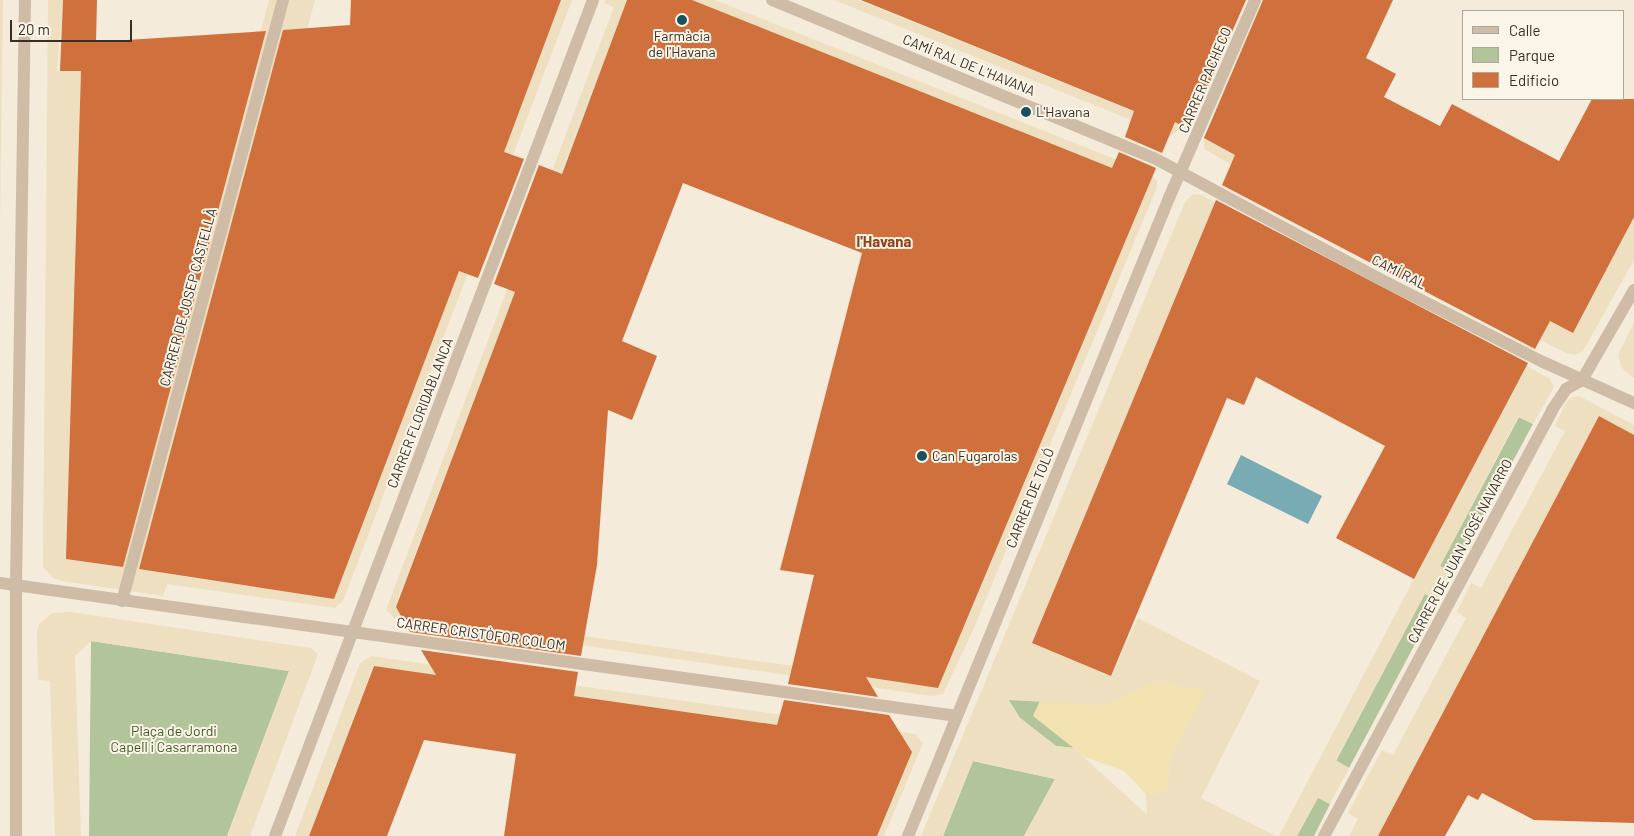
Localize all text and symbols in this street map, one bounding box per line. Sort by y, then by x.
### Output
scale bar [12,10,135,42]
legend [1462,10,1624,100]
marker: Farmàcia de l'Havana [676,14,688,26]
text: 20 m [18,20,50,38]
text: Calle [1509,21,1541,39]
street label: CARRER PACHECO [1175,24,1235,136]
place label: Farmàcia de l'Havana [648,28,716,60]
street label: CAMÍ RAL DE L'HAVANA [900,31,1038,99]
text: Parque [1509,46,1555,64]
text: Edificio [1509,71,1559,89]
place label: L'Havana [1036,104,1090,120]
marker: L'Havana [1020,106,1032,118]
street label: CARRER DE JOSEP CASTELLÀ [156,206,220,388]
district label: l'Havana [857,233,911,251]
street label: CAMÍ RAL [1369,251,1429,293]
street label: CARRER FLORIDABLANCA [384,335,456,491]
street label: CARRER DE TOLÓ [1002,445,1058,551]
place label: Can Fugarolas [932,448,1018,464]
marker: Can Fugarolas [916,450,928,462]
street label: CARRER DE JUAN JOSÉ NAVARRO [1404,456,1516,646]
street label: CARRER CRISTÒFOR COLOM [395,614,567,654]
park label: Plaça de Jordi Capell i Casarramona [111,723,237,756]

